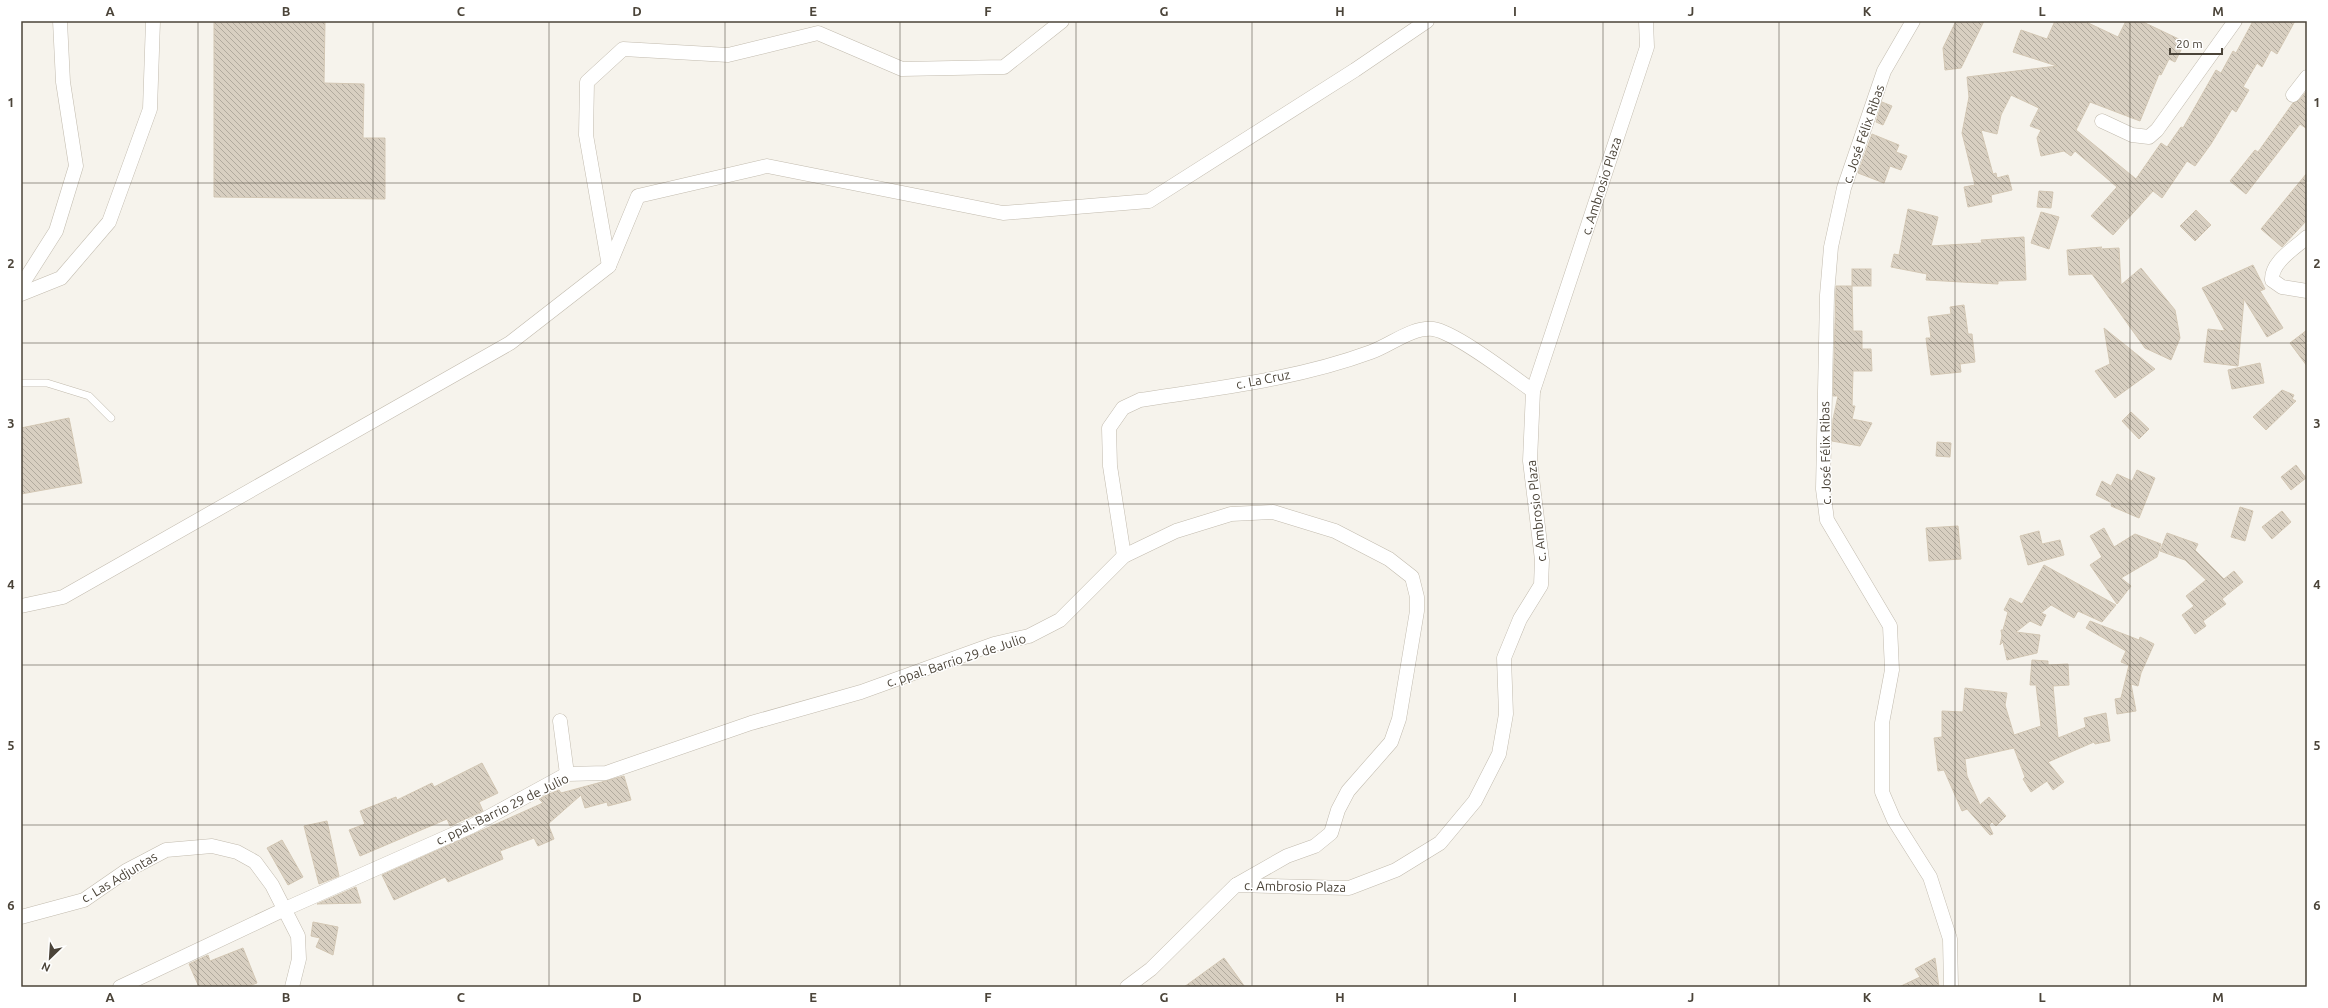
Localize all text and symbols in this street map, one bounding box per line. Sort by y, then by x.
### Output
text: A [105,4,115,18]
text: B [282,4,291,18]
text: C [457,4,466,18]
text: D [632,4,642,18]
text: E [809,4,817,18]
text: F [984,4,992,18]
text: G [1160,4,1169,18]
text: H [1335,4,1345,18]
text: I [1513,4,1517,18]
text: J [1688,4,1694,18]
text: K [1863,4,1872,18]
text: L [2038,4,2046,18]
text: M [2212,4,2224,18]
scale bar [2170,30,2222,56]
text: 20 m [2176,37,2203,50]
street label: c. José Félix Ribas [1840,82,1887,185]
text: 1 [7,95,15,109]
text: 1 [2313,95,2321,109]
street label: c. Ambrosio Plaza [1579,135,1623,237]
text: 2 [7,256,15,270]
text: 2 [2313,256,2321,270]
street label: c. La Cruz [1235,367,1291,391]
street label: c. José Félix Ribas [1817,401,1833,505]
text: 3 [7,416,15,430]
text: 3 [2313,416,2321,430]
street label: c. Ambrosio Plaza [1524,460,1548,562]
text: 4 [7,577,15,591]
text: 4 [2313,577,2321,591]
street label: c. ppal. Barrio 29 de Julio [885,631,1027,689]
text: 5 [7,738,15,752]
text: 5 [2313,738,2321,752]
street label: c. ppal. Barrio 29 de Julio [433,771,571,847]
street label: c. Las Adjuntas [79,849,160,905]
street label: c. Ambrosio Plaza [1244,878,1346,894]
text: 6 [7,898,15,912]
text: 6 [2313,898,2321,912]
north arrow [30,938,70,978]
text: N [40,960,52,974]
text: A [105,990,115,1004]
text: B [282,990,291,1004]
text: C [457,990,466,1004]
text: D [632,990,642,1004]
text: E [809,990,817,1004]
text: F [984,990,992,1004]
text: G [1160,990,1169,1004]
text: H [1335,990,1345,1004]
text: I [1513,990,1517,1004]
text: J [1688,990,1694,1004]
text: K [1863,990,1872,1004]
text: L [2038,990,2046,1004]
text: M [2212,990,2224,1004]

